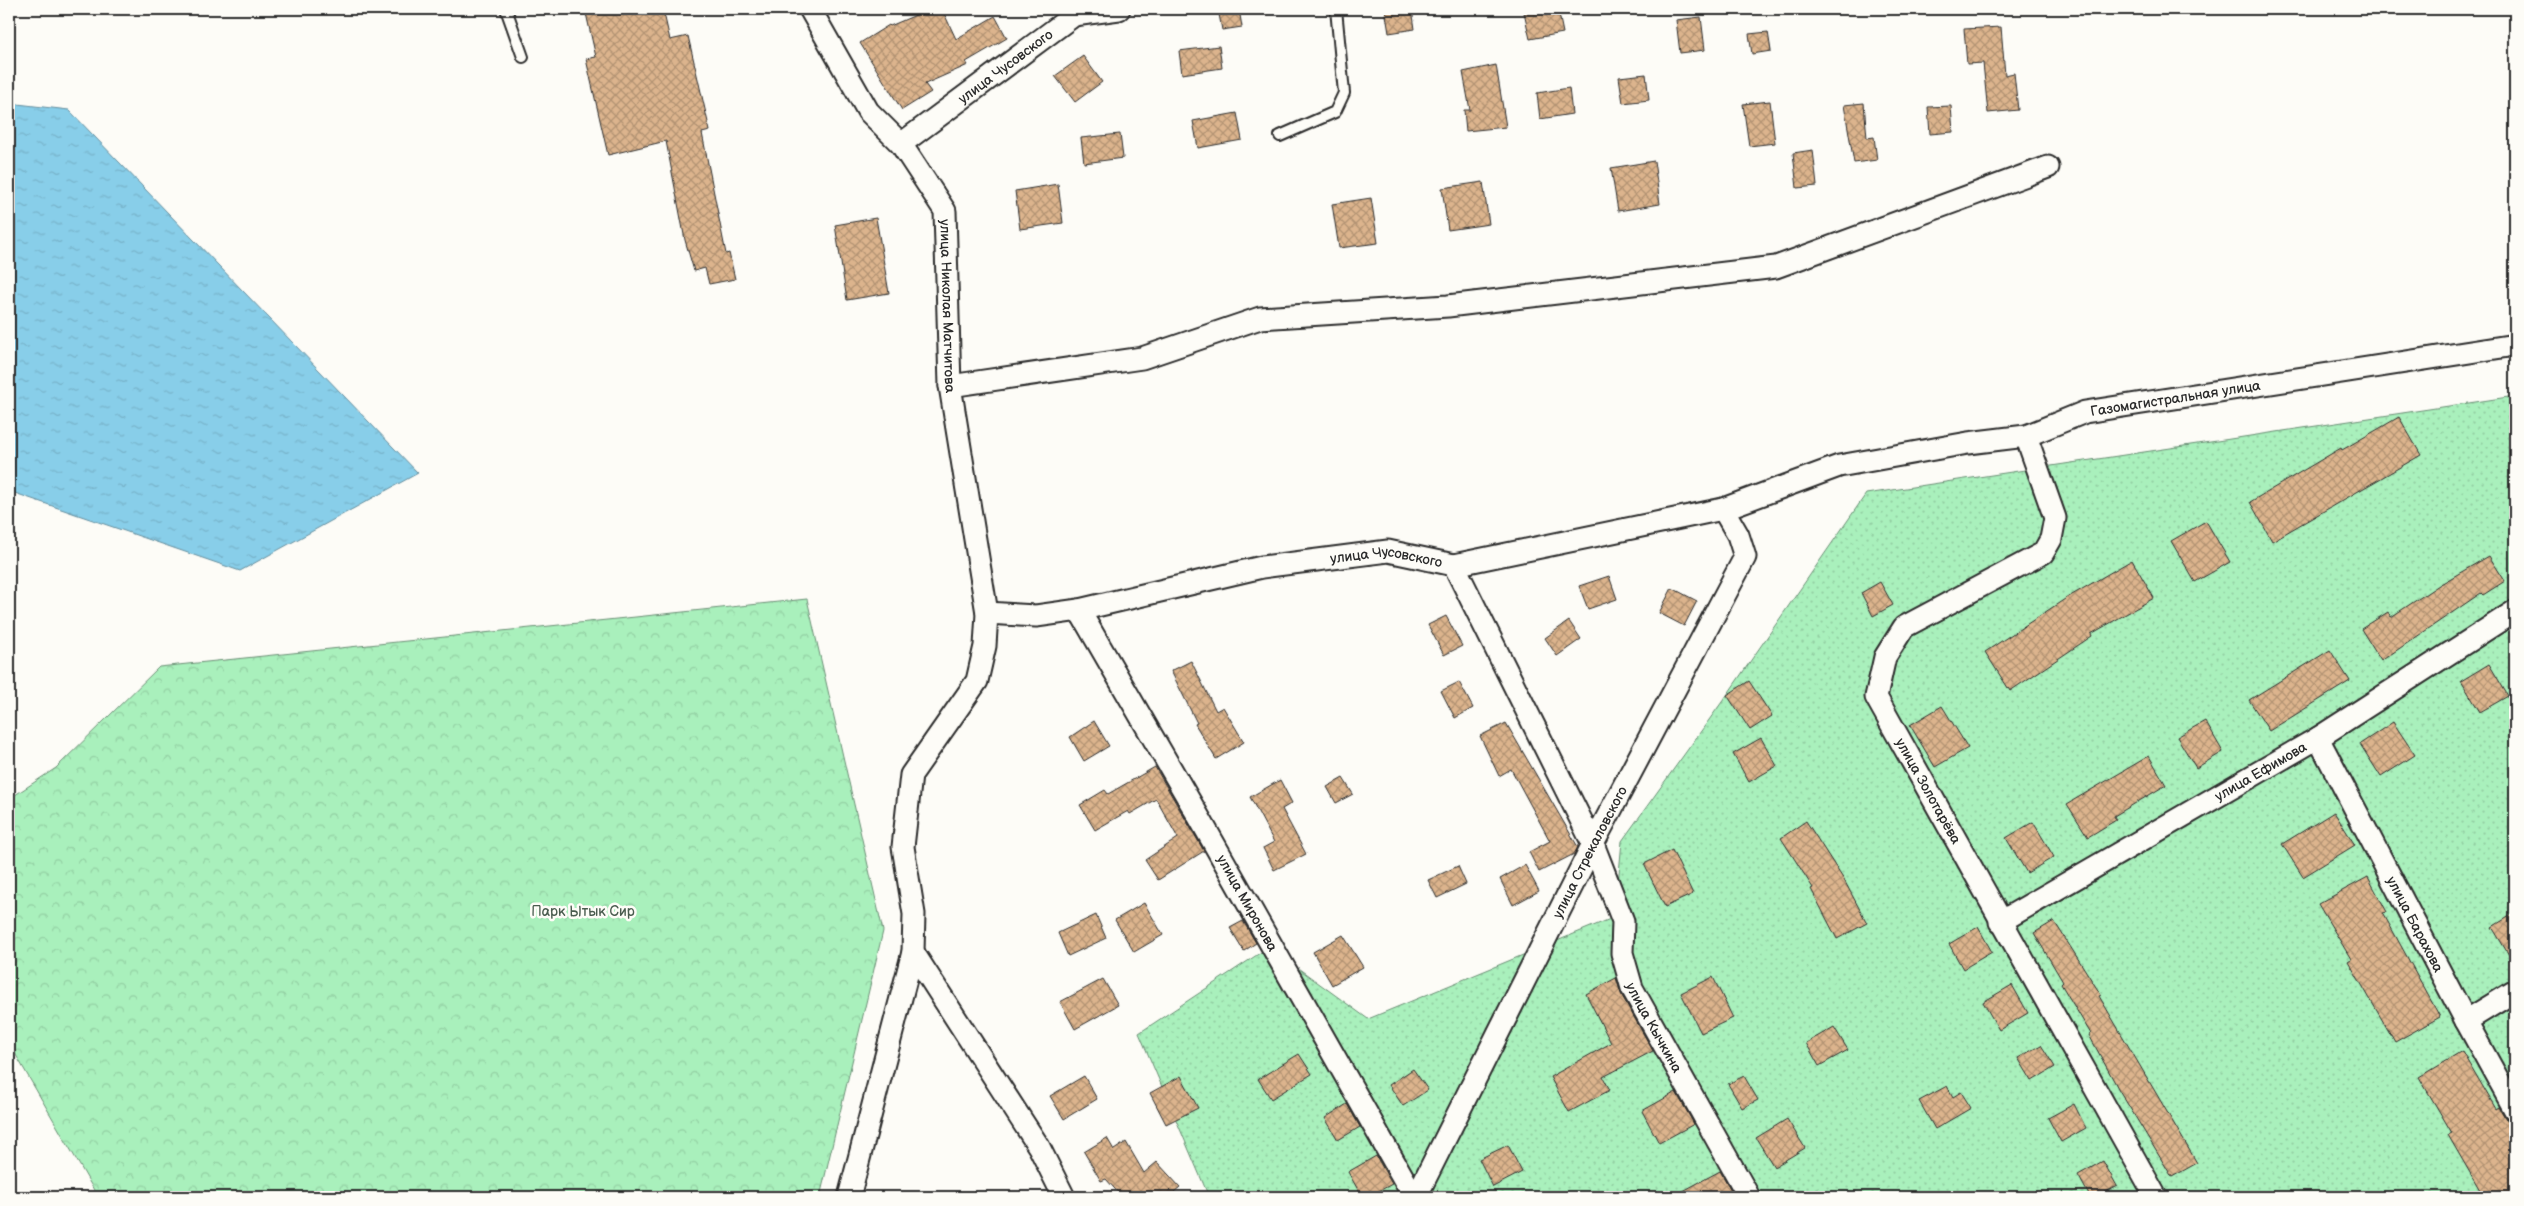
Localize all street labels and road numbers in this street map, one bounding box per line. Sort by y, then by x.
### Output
street label: улица Чусовского [955,26,1056,107]
street label: улица Николая Матчитова [936,219,959,395]
street label: Газомагистральная улица [2089,377,2262,420]
street label: улица Чусовского [1329,543,1444,571]
street label: улица Золотарёва [1892,735,1965,848]
street label: улица Ефимова [2212,738,2310,805]
street label: улица Стрекаловского [1549,784,1631,921]
street label: улица Миронова [1213,852,1282,955]
street label: улица Барахова [2383,873,2447,976]
street label: улица Кычкина [1622,981,1686,1076]

